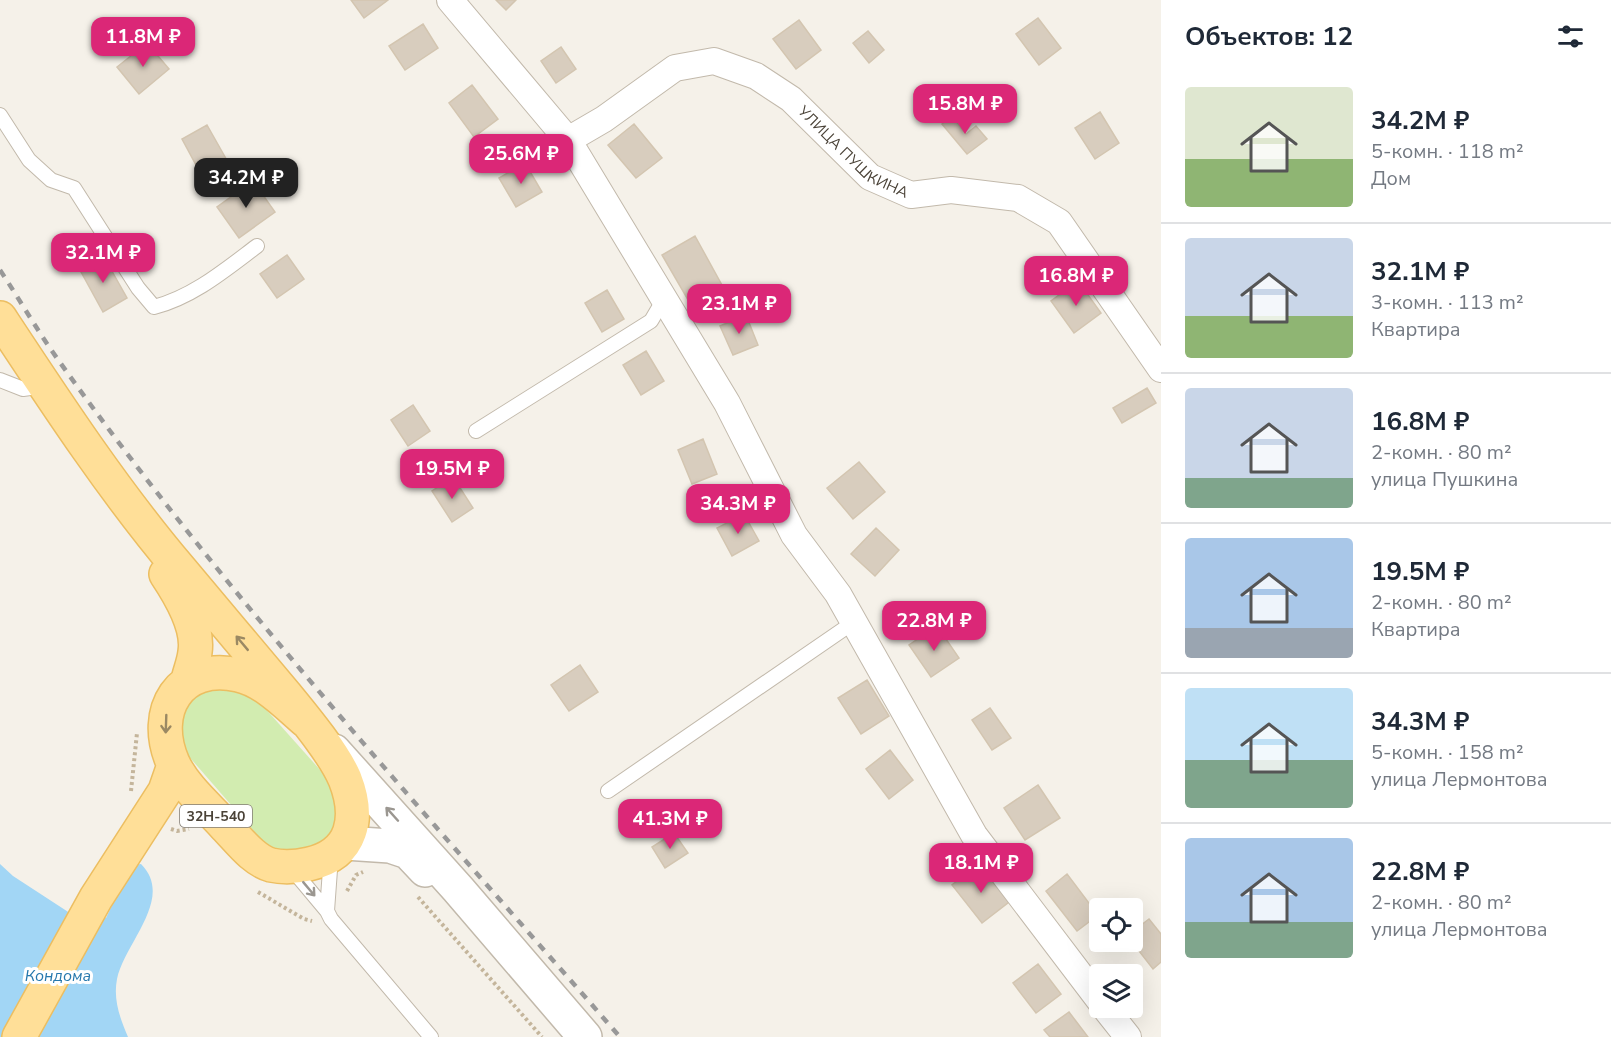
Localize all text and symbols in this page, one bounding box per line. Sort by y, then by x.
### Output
pin: 11.8M ₽ [88,17,198,68]
text: Объектов: 12 [1185,19,1353,54]
icon: filters [1554,20,1587,53]
text: 11.8M ₽ [105,23,181,50]
pin: 15.8M ₽ [910,84,1020,135]
text: 15.8M ₽ [927,90,1003,117]
street label: УЛИЦА ПУШКИНА [793,101,912,203]
text: 34.2M ₽ [1371,103,1469,138]
icon: home [1233,111,1305,183]
pin: 25.6M ₽ [466,134,576,185]
text: 5-комн. · 118 m² [1371,138,1524,165]
text: 25.6M ₽ [483,140,559,167]
pin: 34.2M ₽ [191,158,301,209]
text: 34.2M ₽ [208,164,284,191]
text: Дом [1371,165,1411,192]
pin: 32.1M ₽ [48,233,158,284]
text: 32.1M ₽ [65,239,141,266]
text: 32.1M ₽ [1371,254,1469,289]
pin: 16.8M ₽ [1021,256,1131,307]
text: 16.8M ₽ [1038,262,1114,289]
icon: home [1233,262,1305,334]
pin: 23.1M ₽ [684,284,794,335]
text: 3-комн. · 113 m² [1371,289,1524,316]
text: 23.1M ₽ [701,290,777,317]
text: Квартира [1371,316,1461,343]
text: 16.8M ₽ [1371,404,1469,439]
icon: home [1233,412,1305,484]
text: 2-комн. · 80 m² [1371,439,1512,466]
pin: 19.5M ₽ [397,449,507,500]
text: 19.5M ₽ [414,455,490,482]
text: улица Пушкина [1371,466,1518,493]
pin: 34.3M ₽ [683,484,793,535]
text: 34.3M ₽ [700,490,776,517]
text: 19.5M ₽ [1371,554,1469,589]
icon: home [1233,562,1305,634]
text: 2-комн. · 80 m² [1371,589,1512,616]
pin: 22.8M ₽ [879,601,989,652]
text: 22.8M ₽ [896,607,972,634]
text: Квартира [1371,616,1461,643]
one-way arrow [236,635,249,651]
text: 34.3M ₽ [1371,704,1469,739]
icon: home [1233,712,1305,784]
one-way arrow [160,713,172,733]
text: 5-комн. · 158 m² [1371,739,1524,766]
text: улица Лермонтова [1371,766,1548,793]
pin: 41.3M ₽ [615,799,725,850]
road number: 32Н-540 [180,805,252,827]
text: 41.3M ₽ [632,805,708,832]
one-way arrow [385,807,399,822]
pin: 18.1M ₽ [926,843,1036,894]
text: 18.1M ₽ [943,849,1019,876]
text: 22.8M ₽ [1371,854,1469,889]
icon: home [1233,862,1305,934]
one-way arrow [303,881,316,897]
text: 2-комн. · 80 m² [1371,889,1512,916]
map controls [1089,898,1143,1018]
button: locate [1089,898,1143,952]
text: улица Лермонтова [1371,916,1548,943]
button: layers [1089,964,1143,1018]
water label: Кондома [25,965,91,987]

